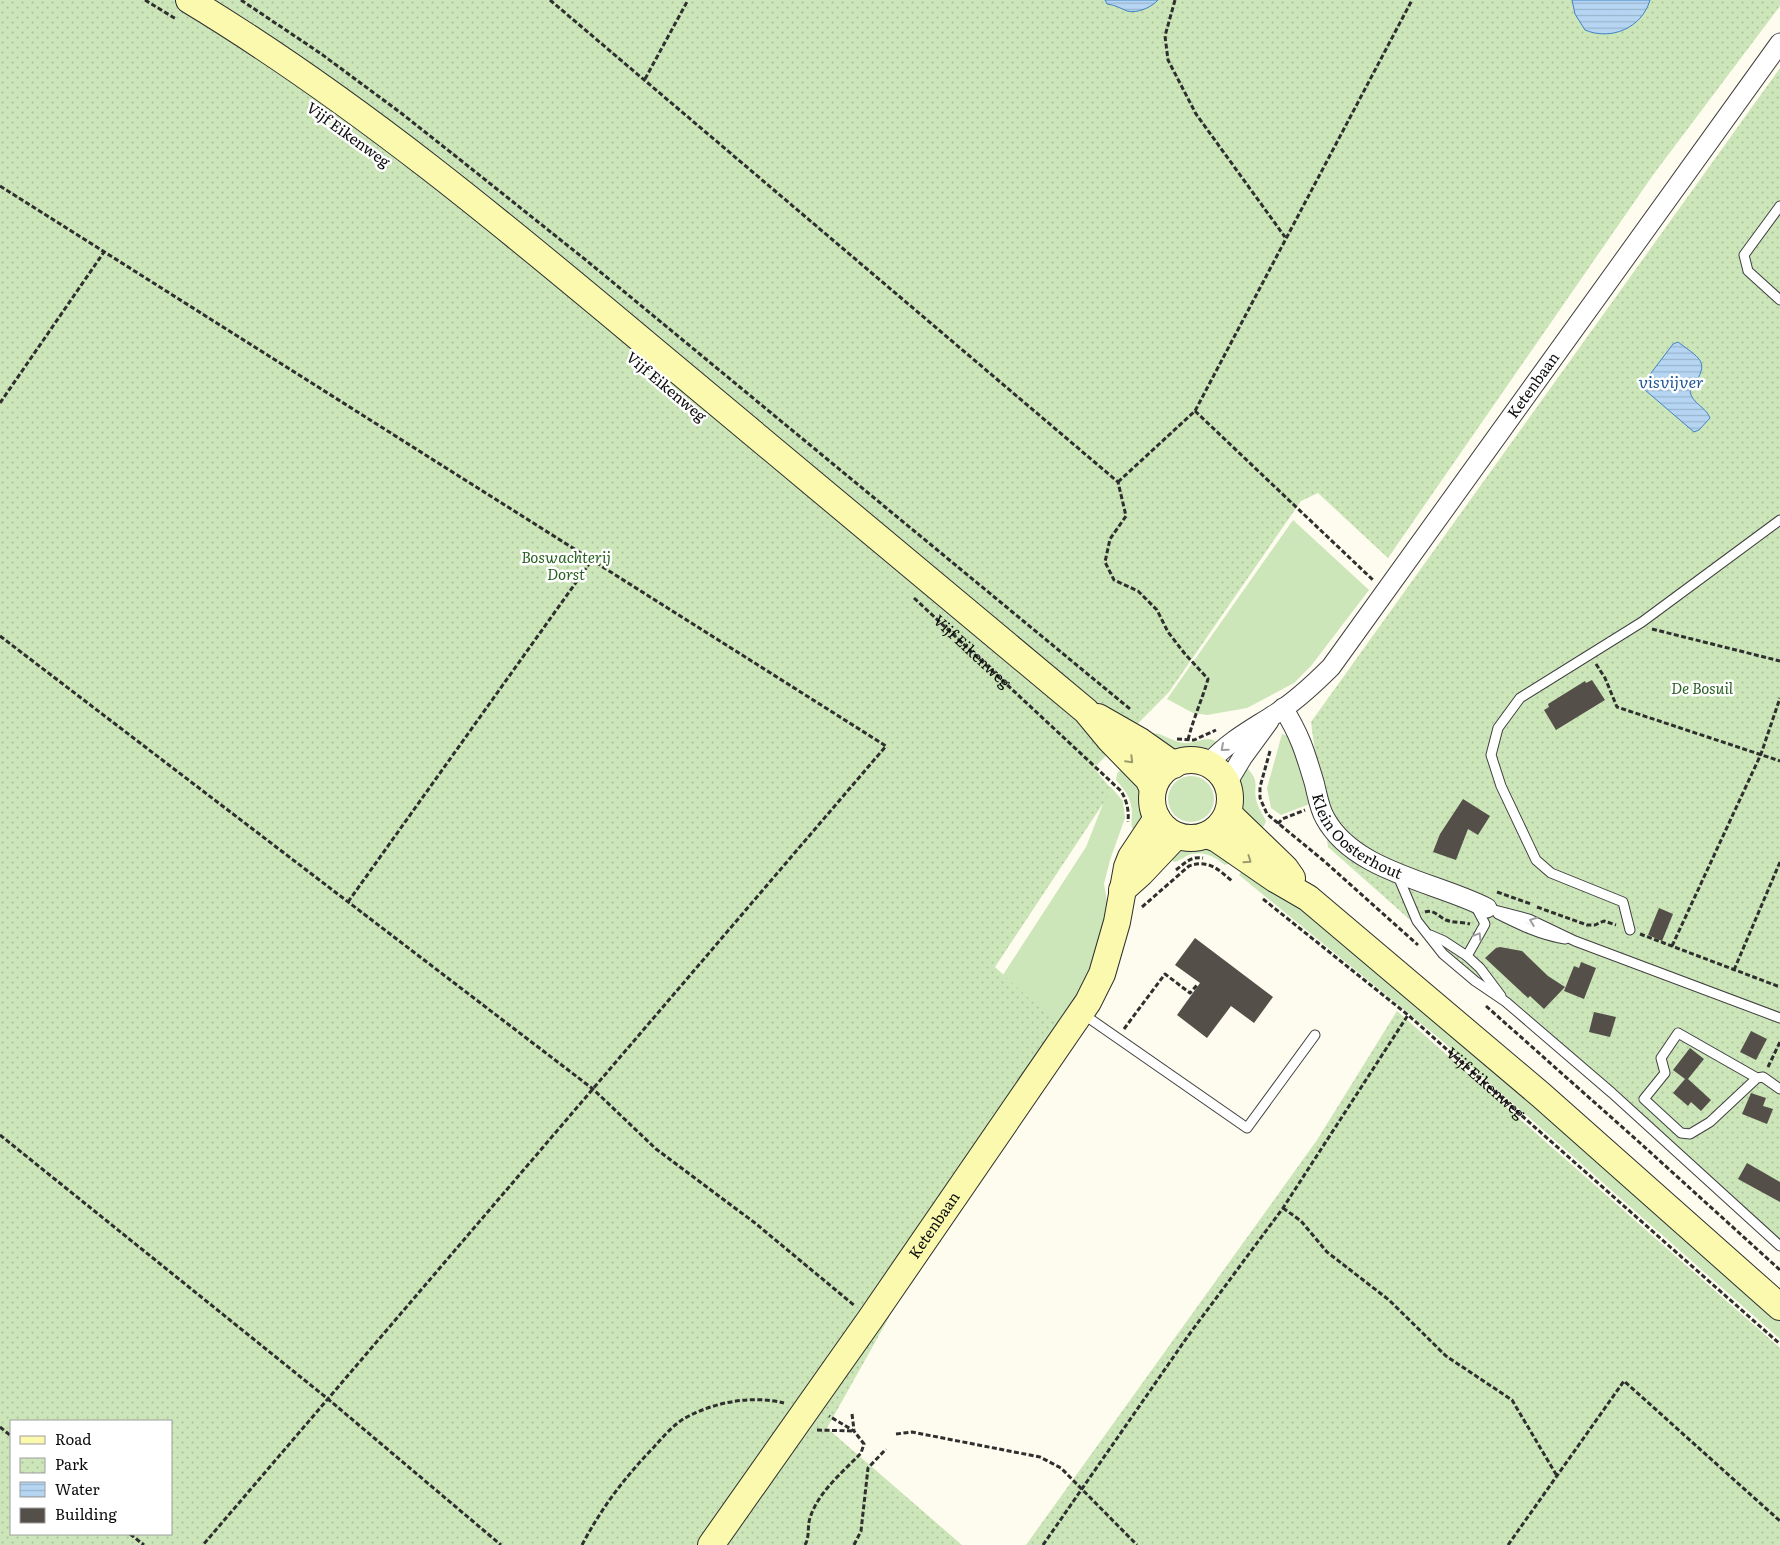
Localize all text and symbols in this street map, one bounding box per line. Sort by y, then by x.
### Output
street label: Vijf Eikenweg [302,95,396,172]
street label: Vijf Eikenweg [622,345,713,427]
street label: Ketenbaan [1501,347,1564,422]
water label: visvijver [1638,369,1704,393]
park label: Boswachterij Dorst [521,545,611,585]
street label: Vijf Eikenweg [929,609,1017,693]
park label: De Bosuil [1671,676,1734,699]
one-way arrow [1221,742,1230,750]
one-way arrow [1124,754,1133,763]
street label: Klein Oosterhout [1307,791,1406,884]
one-way arrow [1242,855,1251,863]
one-way arrow [1529,916,1537,926]
one-way arrow [1472,932,1482,941]
street label: Vijf Eikenweg [1442,1041,1531,1124]
street label: Ketenbaan [902,1186,965,1263]
legend [10,1420,172,1535]
text: Road [55,1427,91,1450]
text: Park [55,1452,89,1475]
text: Water [55,1477,100,1500]
text: Building [55,1502,117,1525]

